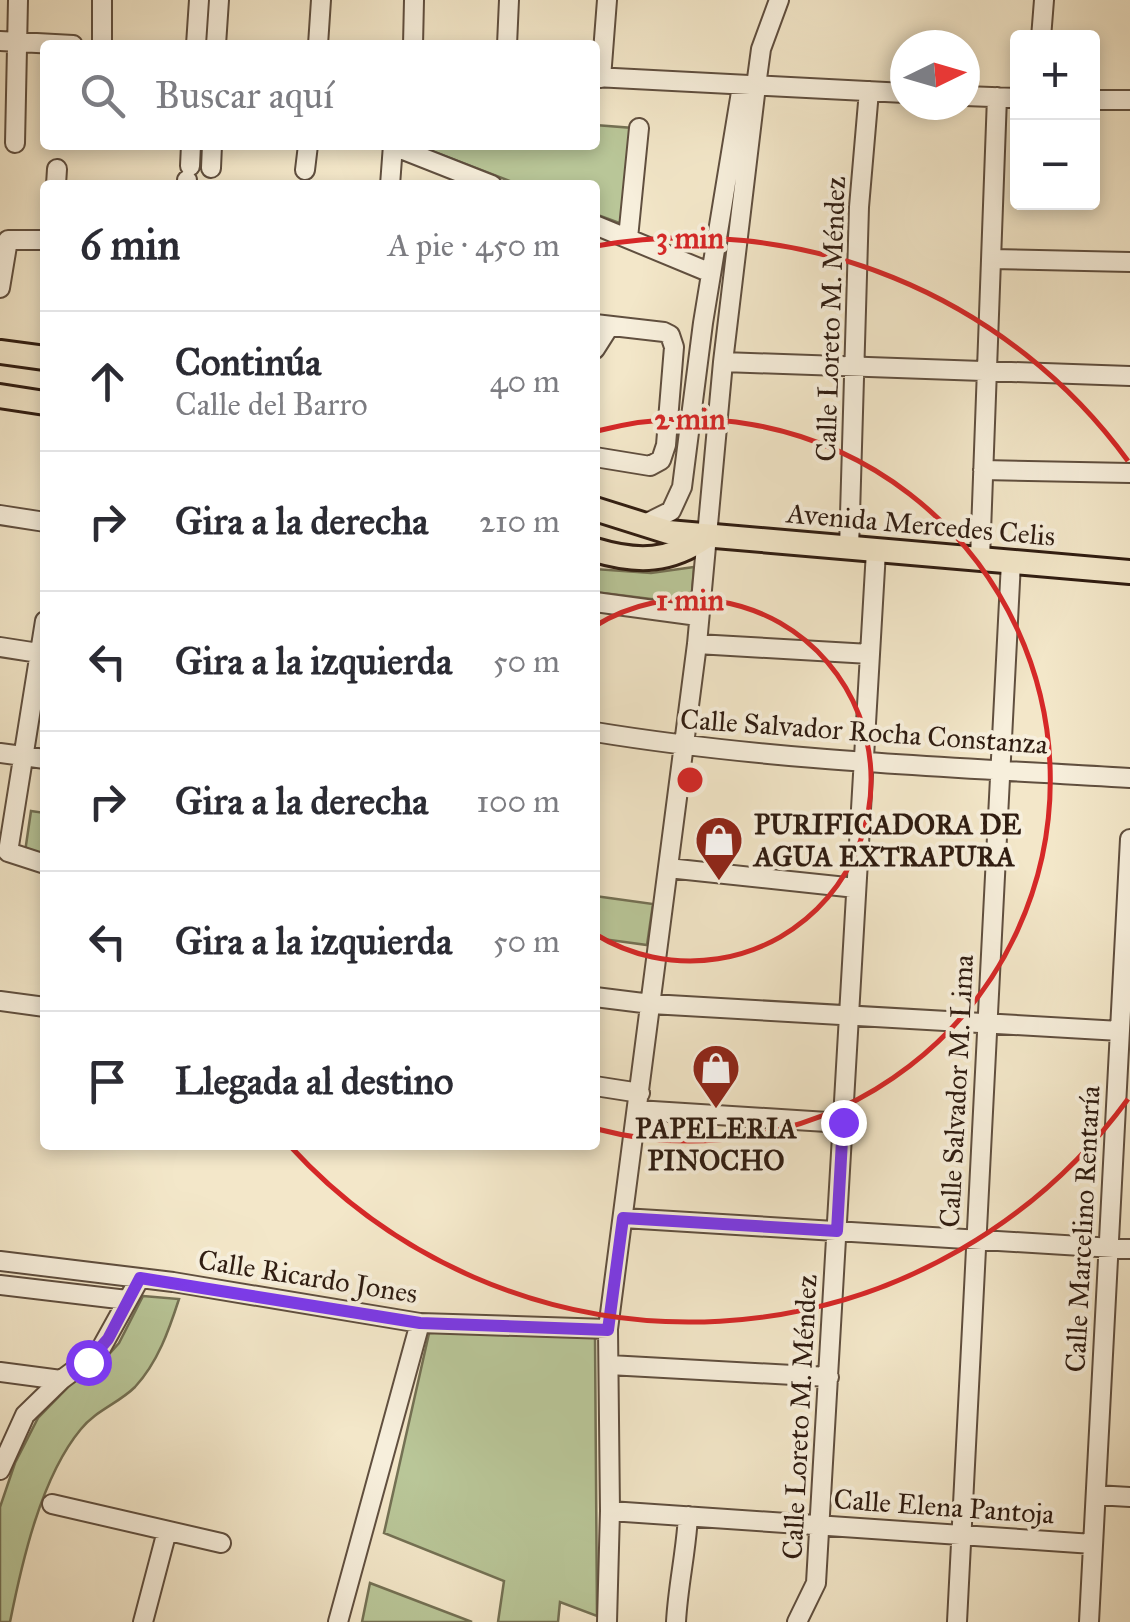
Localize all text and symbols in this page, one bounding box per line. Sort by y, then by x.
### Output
north arrow [890,30,980,120]
map controls [1010,30,1100,210]
button: + [1010,30,1100,120]
search box [40,40,600,150]
icon: search [75,68,130,123]
text: Buscar aquí [155,72,334,118]
button: − [1010,120,1100,210]
street label: Calle Loreto M. Méndez [808,176,853,462]
text: 6 min [80,219,180,271]
text: 3 min [656,220,725,256]
text: A pie · 450 m [388,226,560,265]
text: Continúa [175,339,321,385]
icon: ahead [80,354,135,409]
text: 40 m [490,362,560,401]
text: Calle del Barro [175,385,368,424]
text: 2 min [655,401,726,437]
icon: right [80,494,135,549]
street label: Avenida Mercedes Celis [784,495,1057,554]
text: Gira a la derecha [175,498,428,544]
text: 210 m [479,502,560,541]
text: 1 min [656,582,725,618]
icon: left [80,634,135,689]
text: Gira a la izquierda [175,638,452,684]
text: 50 m [493,642,560,681]
street label: Calle Salvador Rocha Constanza [679,701,1049,762]
centre of rings [672,762,708,798]
icon: right [80,774,135,829]
text: Gira a la derecha [175,778,428,824]
text: 100 m [476,782,560,821]
place label: PURIFICADORA DE AGUA EXTRAPURA [752,807,1021,874]
shop icon: PURIFICADORA DE AGUA EXTRAPURA [693,814,745,882]
icon: left [80,914,135,969]
text: Gira a la izquierda [175,918,452,964]
text: 50 m [493,922,560,961]
street label: Calle Salvador M. Lima [932,953,981,1228]
shop icon: PAPELERIA PINOCHO [690,1042,742,1110]
icon: arrive [80,1054,135,1109]
text: Llegada al destino [175,1058,454,1104]
street label: Calle Marcelino Rentaría [1058,1085,1107,1373]
route end [821,1100,867,1146]
place label: PAPELERIA PINOCHO [635,1111,798,1178]
street label: Calle Ricardo Jones [196,1242,420,1311]
street label: Calle Loreto M. Méndez [775,1273,824,1561]
route start [66,1340,112,1386]
street label: Calle Elena Pantoja [832,1481,1056,1532]

